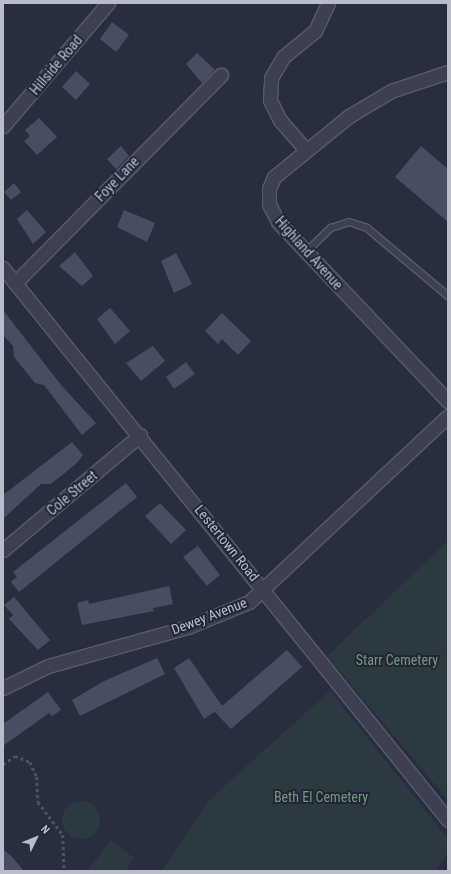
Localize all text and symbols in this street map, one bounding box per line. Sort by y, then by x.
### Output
street label: Hillside Road [26,32,86,98]
street label: Foye Lane [92,153,142,205]
street label: Highland Avenue [272,213,346,293]
street label: Cole Street [43,467,101,519]
street label: Lestertown Road [191,502,263,584]
street label: Dewey Avenue [169,594,249,638]
park label: Starr Cemetery [356,652,438,668]
park label: Beth El Cemetery [274,789,368,805]
north arrow [16,818,56,858]
text: N [38,823,52,836]

